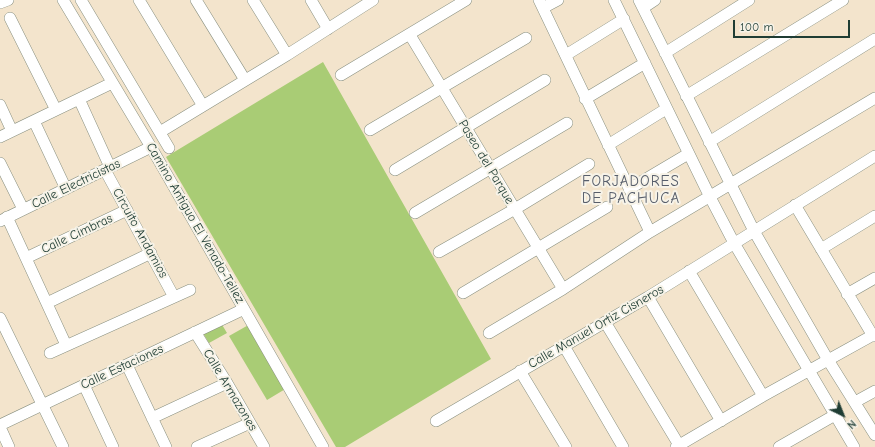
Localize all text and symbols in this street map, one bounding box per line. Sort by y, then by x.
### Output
scale bar [735,12,852,38]
text: 100 m [740,20,773,34]
street label: Paseo del Parque [455,117,517,207]
street label: Camino Antiguo El Venado-Tellez [143,140,247,306]
street label: Calle Electricistas [29,156,123,212]
district label: FORJADORES DE PACHUCA [582,173,680,208]
street label: Circuito Andamios [109,185,171,281]
street label: Calle Cimbras [39,211,115,257]
street label: Calle Manuel Ortiz Cisneros [526,282,666,372]
street label: Calle Estaciones [78,341,166,393]
street label: Calle Armazones [199,346,261,434]
north arrow [823,395,863,435]
text: N [844,417,859,431]

